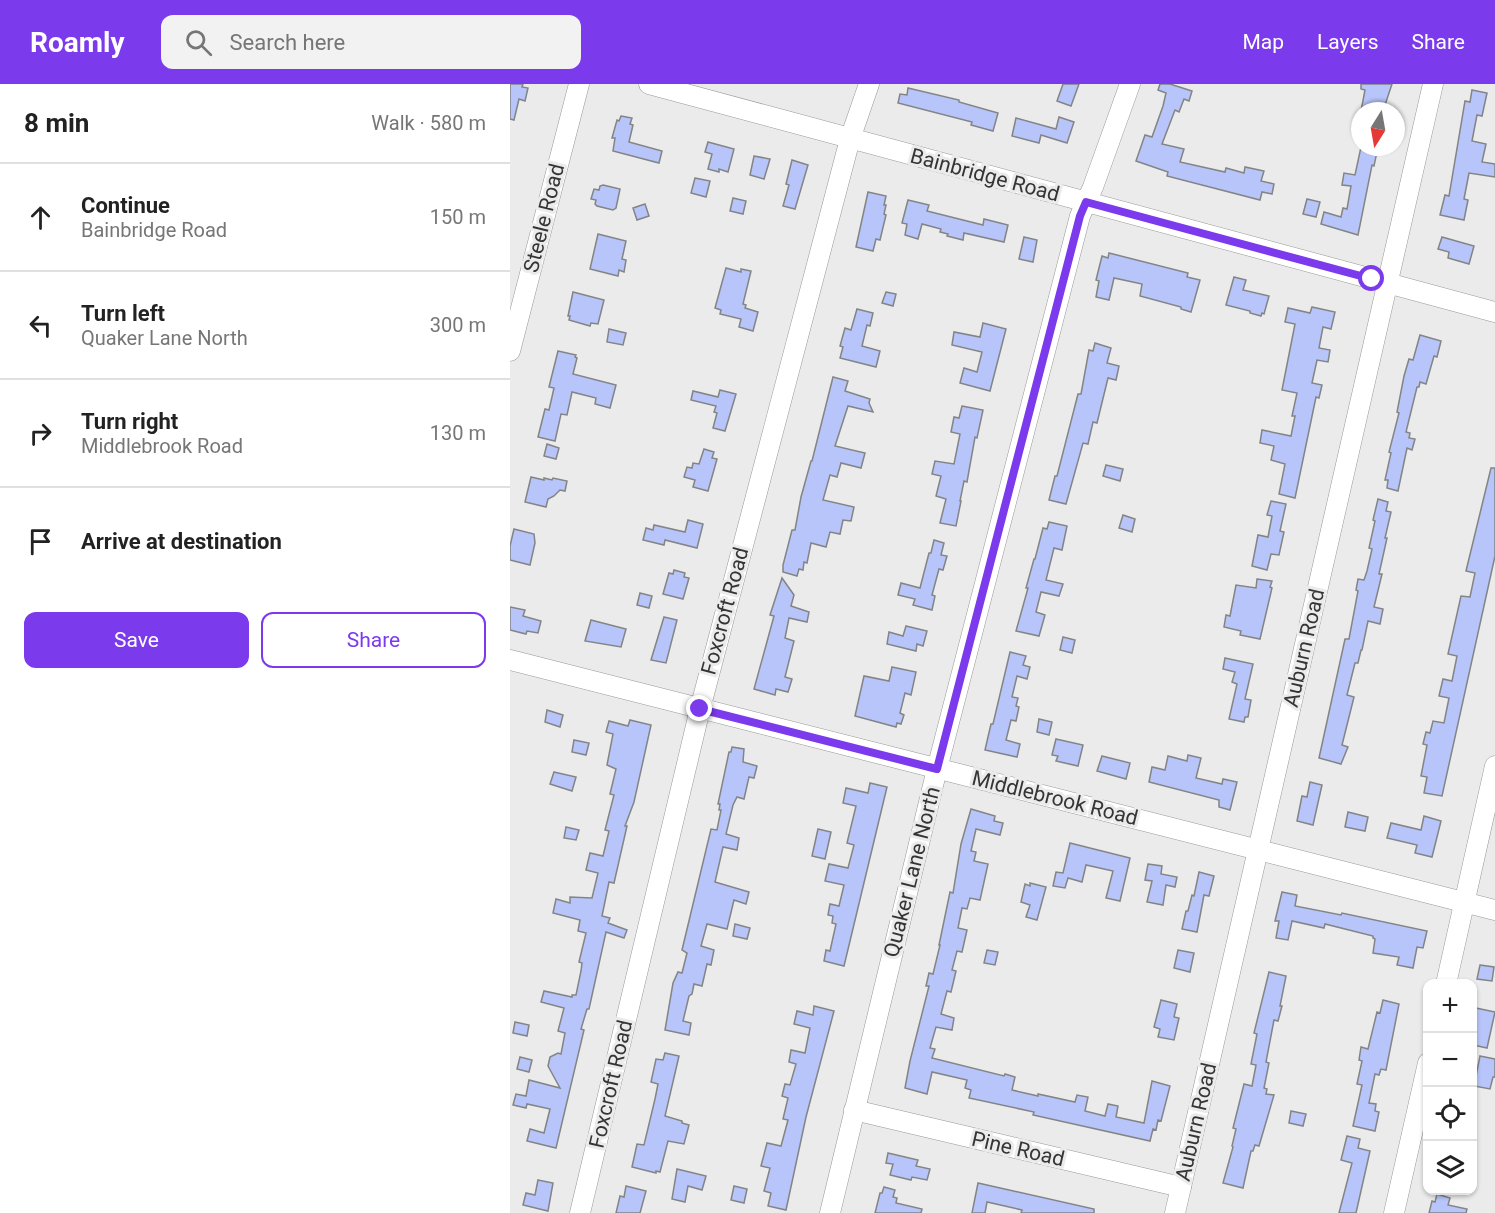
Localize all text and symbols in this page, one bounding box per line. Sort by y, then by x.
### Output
search box [161,15,581,69]
text: Roamly [30,26,125,59]
icon: search [182,26,215,59]
text: Search here [230,30,345,55]
text: Map [1242,30,1284,54]
text: Layers [1317,30,1378,54]
text: Share [1411,30,1465,54]
north arrow [1351,102,1405,156]
text: 8 min [24,108,89,138]
text: Walk · 580 m [371,111,486,135]
street label: Bainbridge Road [908,144,1062,206]
street label: Steele Road [519,161,569,275]
text: Continue [81,193,170,218]
icon: ahead [24,201,57,234]
text: 150 m [430,205,486,229]
text: Bainbridge Road [81,218,227,242]
route start [1358,265,1384,291]
text: Turn left [81,301,165,326]
icon: left [24,309,57,342]
text: 300 m [430,313,486,337]
text: Quaker Lane North [81,326,248,350]
text: Turn right [81,409,178,434]
icon: right [24,417,57,450]
text: 130 m [430,421,486,445]
text: Middlebrook Road [81,434,243,458]
icon: arrive [24,525,57,558]
text: Arrive at destination [81,529,282,554]
street label: Foxcroft Road [696,545,754,677]
street label: Auburn Road [1279,587,1329,709]
button: Save [24,612,249,668]
button: Share [261,612,486,668]
route end [686,695,712,721]
street label: Middlebrook Road [970,766,1140,830]
street label: Quaker Lane North [879,784,945,960]
map controls [1423,979,1477,1195]
button: + [1423,979,1477,1033]
street label: Foxcroft Road [585,1018,637,1150]
button: − [1423,1033,1477,1087]
street label: Auburn Road [1171,1061,1221,1183]
button: locate [1423,1087,1477,1141]
street label: Pine Road [969,1127,1067,1171]
button: layers [1423,1141,1477,1195]

